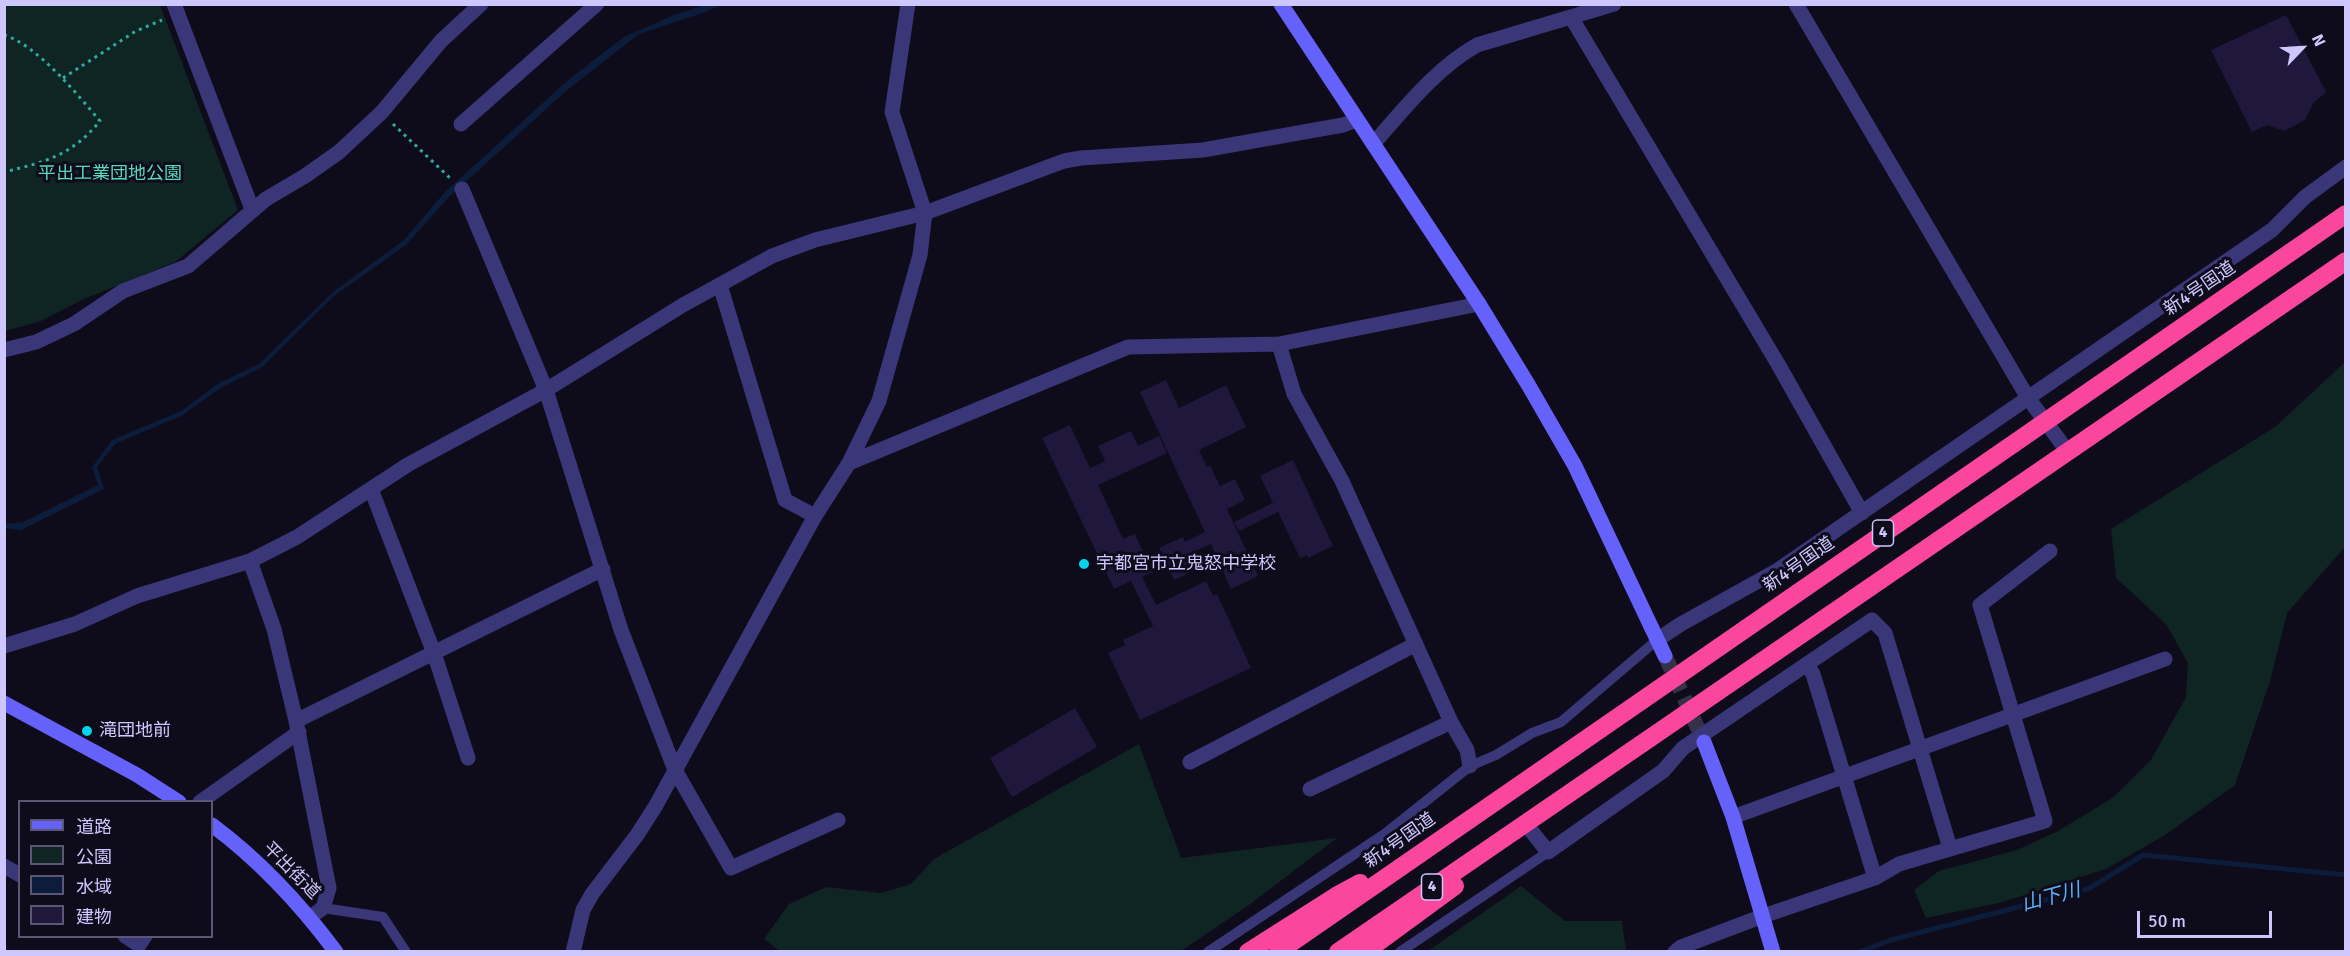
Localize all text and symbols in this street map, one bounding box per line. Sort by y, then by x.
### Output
north arrow [2272,18,2332,78]
text: N [2307,31,2330,50]
park label: 平出工業団地公園 [38,163,182,185]
street label: 新4号国道 [2160,257,2240,321]
road number: 4 [1872,520,1894,546]
street label: 新4号国道 [1759,533,1839,597]
place label: 宇都宮市立鬼怒中学校 [1096,553,1276,575]
marker: 宇都宮市立鬼怒中学校 [1077,557,1091,571]
place label: 滝団地前 [99,720,171,742]
marker: 滝団地前 [80,724,94,738]
legend [18,800,213,938]
street label: 新4号国道 [1360,809,1440,873]
text: 道路 [76,816,112,838]
street label: 平出街道 [258,838,324,904]
text: 公園 [76,846,112,868]
road number: 4 [1422,874,1442,900]
text: 水域 [76,876,112,898]
water label: 山下川 [2019,879,2083,917]
scale bar [2140,899,2275,937]
text: 建物 [76,906,112,928]
text: 50 m [2148,910,2186,932]

